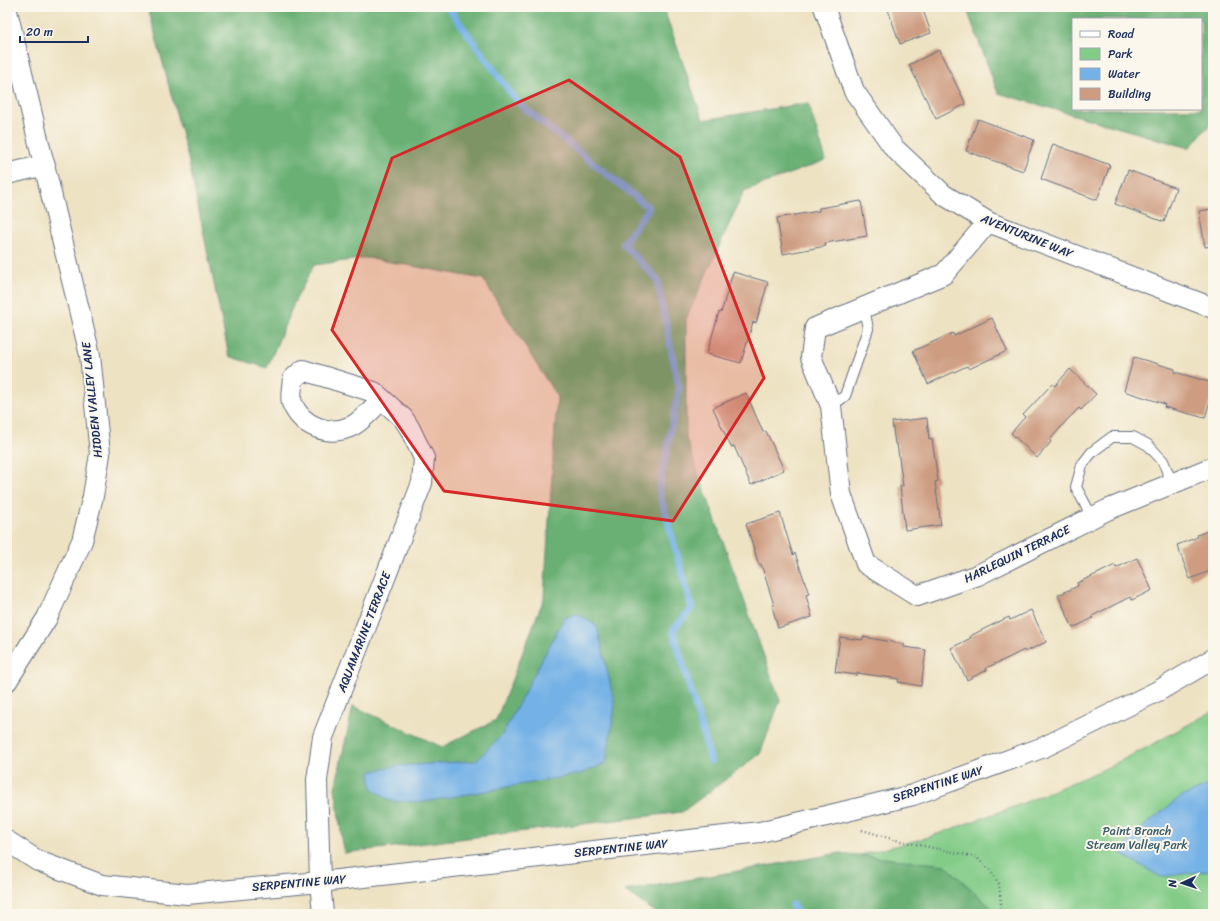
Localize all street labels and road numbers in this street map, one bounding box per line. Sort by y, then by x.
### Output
street label: AVENTURINE WAY [977,207,1078,265]
street label: HIDDEN VALLEY LANE [75,340,109,459]
street label: HARLEQUIN TERRACE [960,518,1075,589]
street label: AQUAMARINE TERRACE [330,567,398,697]
street label: SERPENTINE WAY [890,759,987,809]
street label: SERPENTINE WAY [573,832,669,864]
street label: SERPENTINE WAY [251,868,347,898]

